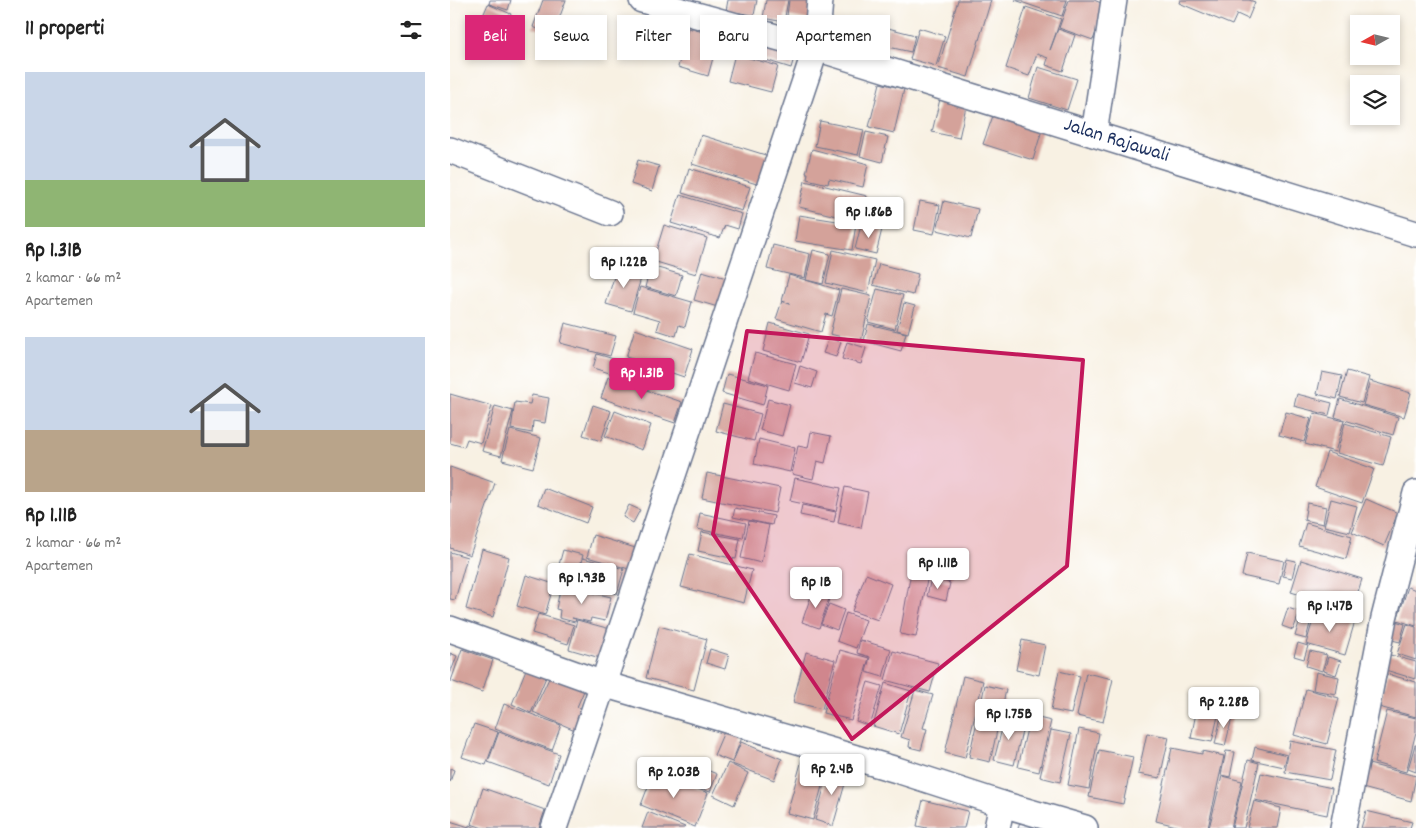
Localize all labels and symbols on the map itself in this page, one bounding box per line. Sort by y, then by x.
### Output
north arrow [1350,15,1400,65]
street label: Jalan Rajawali [1060,112,1173,171]
pin: Rp 1.86B [817,196,921,239]
pin: Rp 1.22B [572,246,676,289]
pin: Rp 1.31B [590,358,694,400]
pin: Rp 1.11B [886,548,990,590]
pin: Rp 1.93B [530,562,634,605]
pin: Rp 1B [781,566,851,609]
pin: Rp 1.47B [1278,590,1382,633]
pin: Rp 2.28B [1172,686,1276,729]
pin: Rp 1.75B [957,698,1061,741]
pin: Rp 2.4B [786,754,878,796]
pin: Rp 2.03B [622,756,726,799]

